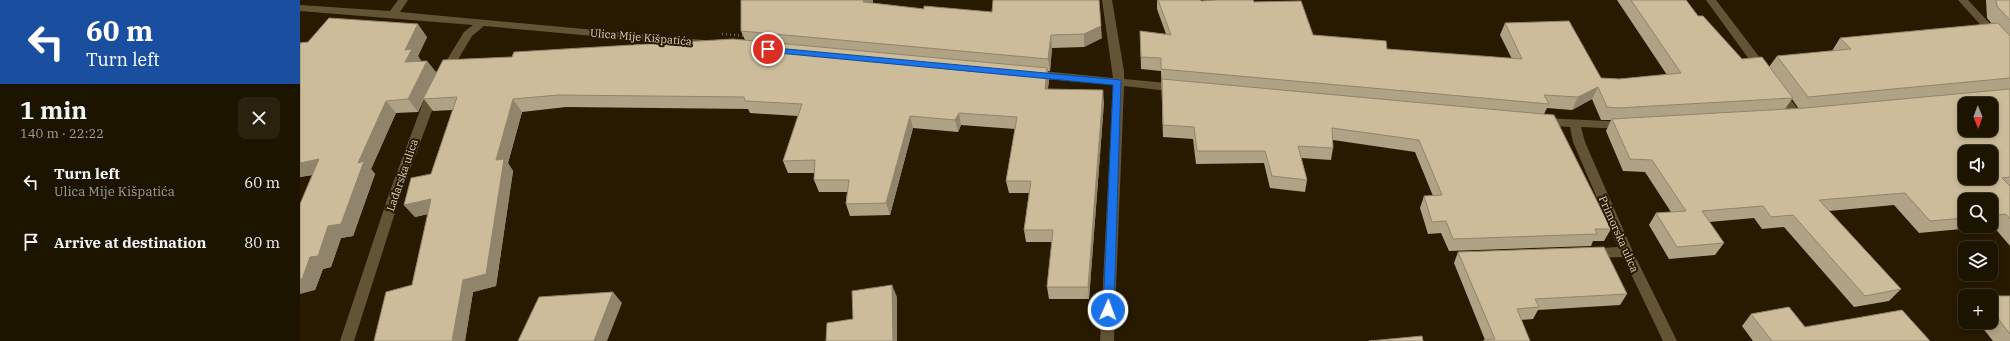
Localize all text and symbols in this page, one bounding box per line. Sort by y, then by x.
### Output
text: 60 m [86,12,153,49]
icon: left [20,16,72,68]
street label: Ulica Mije Kišpatića [589,26,693,48]
pin [751,32,785,66]
icon: arrive [757,38,779,60]
text: Turn left [86,48,160,71]
text: 1 min [20,94,87,126]
button: close [238,97,280,139]
north arrow [1958,97,1998,137]
map controls [1958,97,1998,329]
text: 140 m · 22:22 [20,125,104,142]
street label: Lađarska ulica [383,137,421,213]
button: sound [1958,145,1998,185]
text: Turn left [54,164,120,183]
icon: left [20,171,42,193]
text: 60 m [244,173,280,192]
text: Ulica Mije Kišpatića [54,183,175,200]
button: search [1958,193,1998,233]
street label: Primorska ulica [1596,194,1642,274]
icon: arrive [20,231,42,253]
text: Arrive at destination [54,233,206,252]
text: 80 m [244,233,280,252]
button: layers [1958,241,1998,281]
position arrow [1087,289,1129,331]
button: + [1958,289,1998,329]

